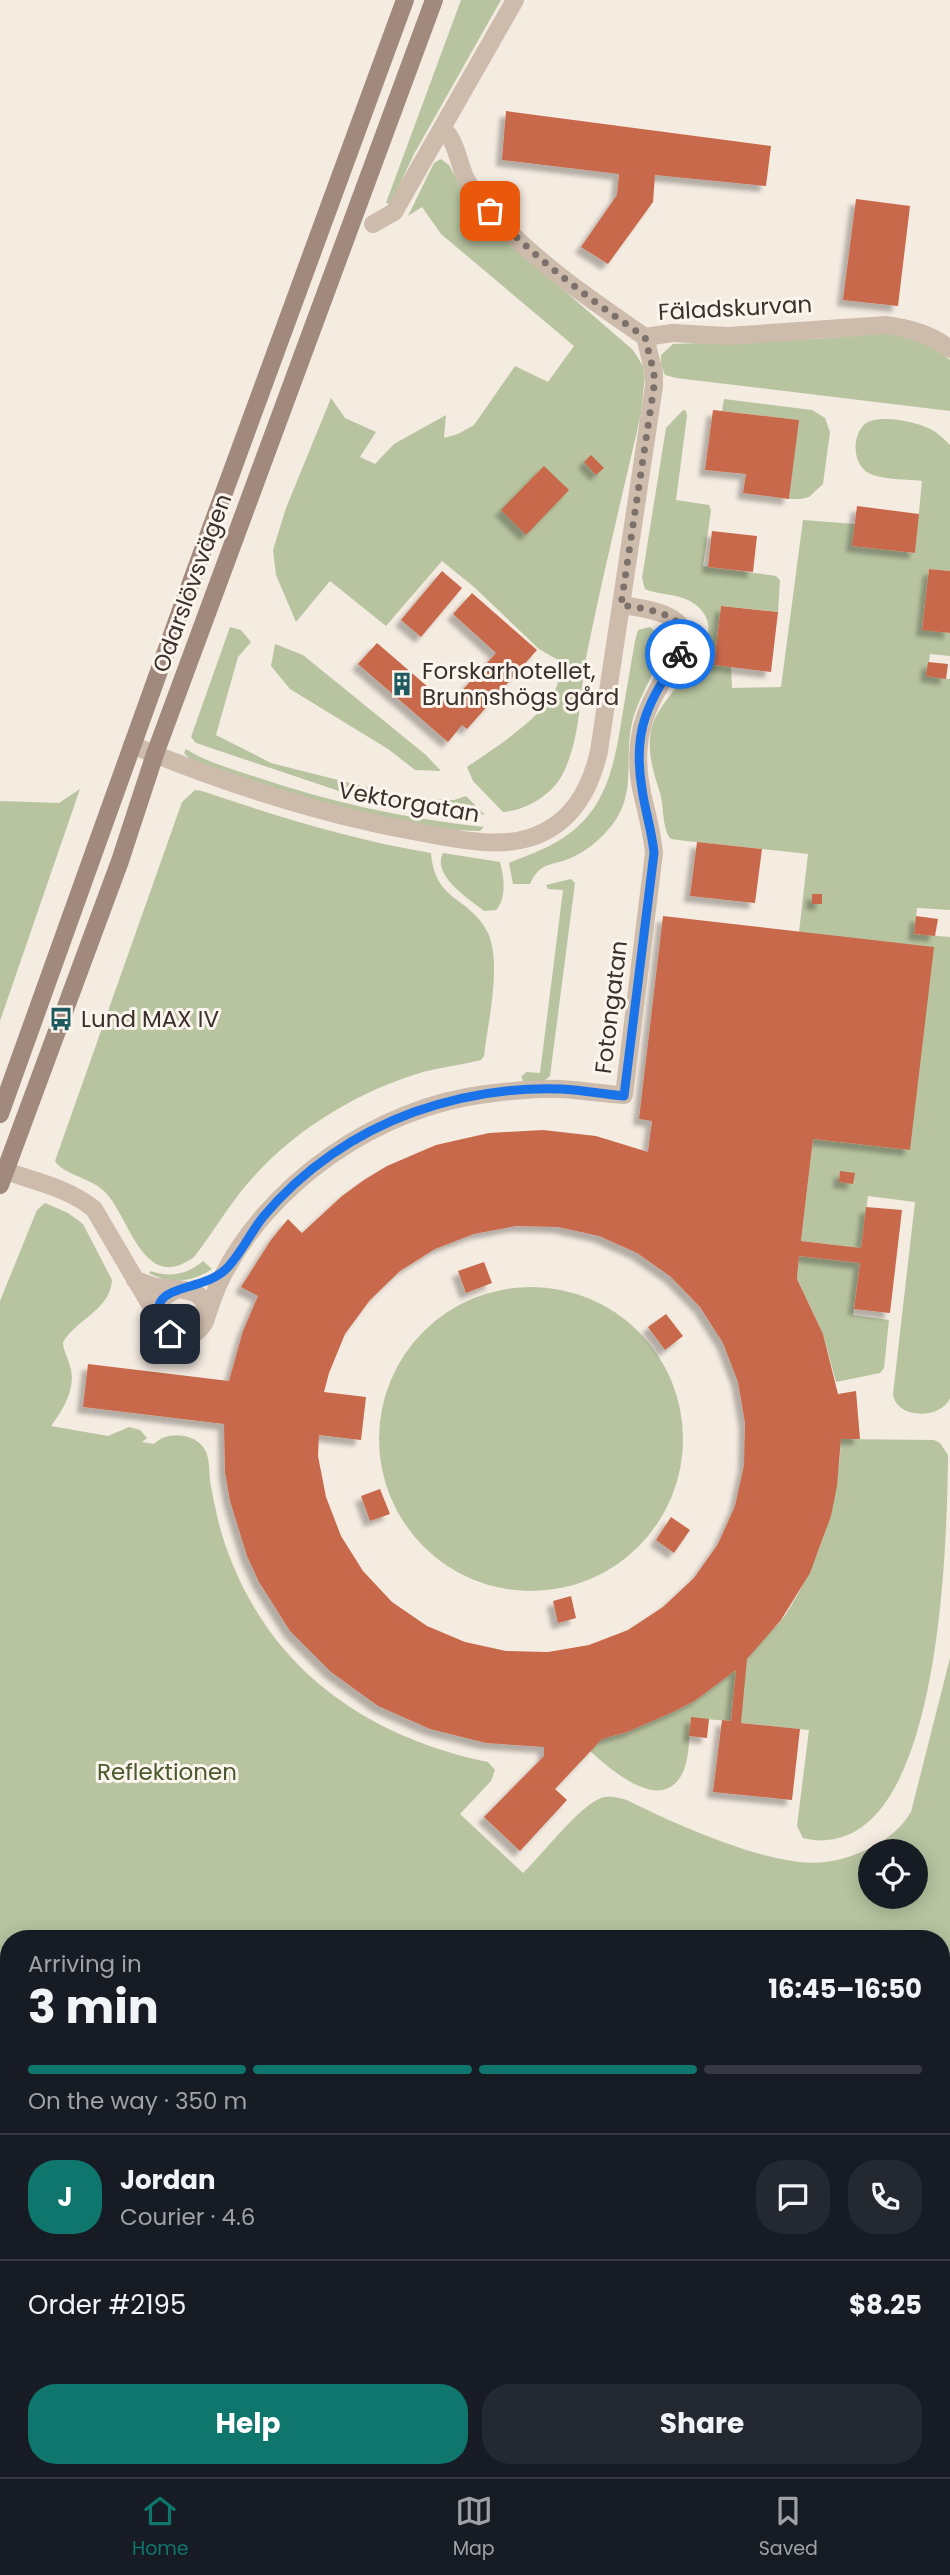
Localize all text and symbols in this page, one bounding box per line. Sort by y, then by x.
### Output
pin [460,181,520,241]
icon: bag [471,192,509,230]
street label: Fäladskurvan [657,288,813,328]
street label: Odarslövsvägen [145,489,239,677]
courier [645,619,715,689]
icon: bike [661,635,699,673]
place label: Forskarhotellet, Brunnshögs gård [422,655,619,713]
building icon: Forskarhotellet, Brunnshögs gård [388,670,416,698]
street label: Vektorgatan [336,774,482,830]
street label: Fotongatan [587,939,635,1075]
place label: Lund MAX IV [81,1003,219,1035]
bus stop icon: Lund MAX IV [47,1005,75,1033]
pin [140,1304,200,1364]
icon: home [151,1315,189,1353]
park label: Reflektionen [97,1756,237,1788]
map controls [858,1839,928,1909]
button: locate [858,1839,928,1909]
text: Arriving in [28,1948,142,1980]
text: 16:45–16:50 [768,1971,922,2007]
text: 3 min [28,1975,159,2039]
text: On the way · 350 m [28,2085,247,2117]
button: chat [756,2160,830,2234]
button: phone [848,2160,922,2234]
text: Jordan [120,2162,216,2198]
text: J [57,2179,73,2215]
text: Courier · 4.6 [120,2201,255,2233]
text: Order #2195 [28,2287,186,2323]
text: $8.25 [849,2287,922,2323]
button: Help [28,2384,468,2464]
button: Share [482,2384,922,2464]
tab: Home [132,2492,189,2563]
tab: Map [453,2492,495,2563]
tab: Saved [759,2492,818,2563]

